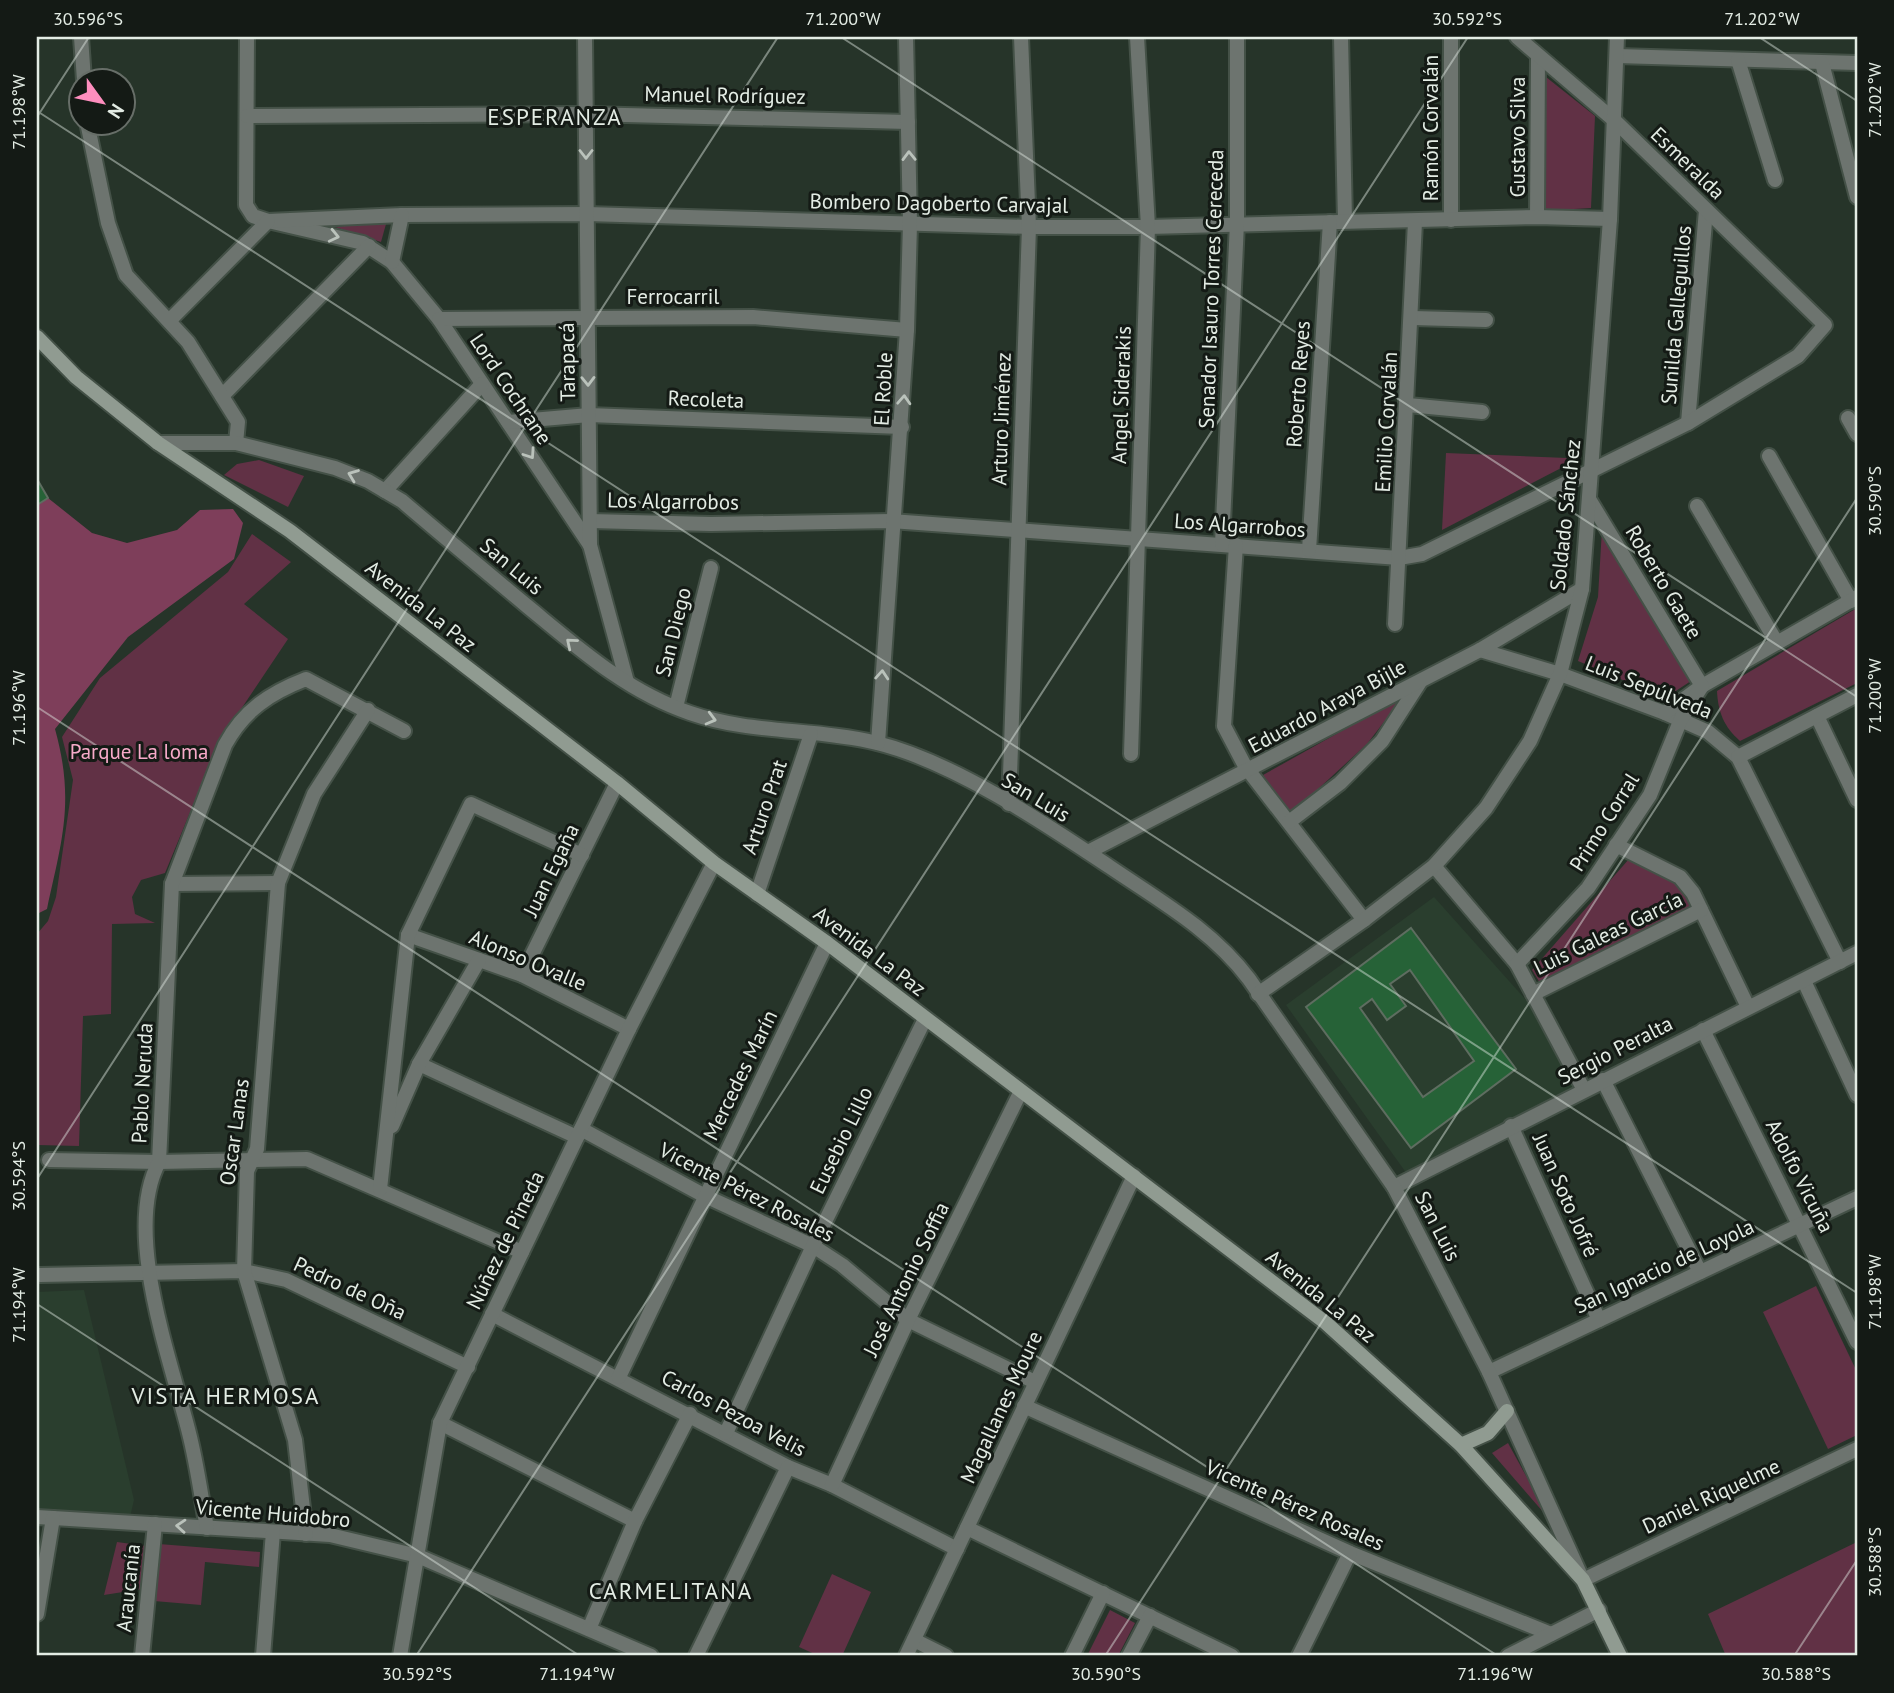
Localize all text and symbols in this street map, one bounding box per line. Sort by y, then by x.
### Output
text: 30.596°S [53,7,123,30]
text: 71.200°W [805,7,881,30]
text: 30.592°S [1432,7,1502,30]
text: 71.202°W [1724,7,1800,30]
street label: Ramón Corvalán [1417,55,1444,201]
text: 71.202°W [1863,62,1886,138]
north arrow [66,66,136,136]
text: 71.198°W [7,74,30,150]
street label: Gustavo Silva [1504,77,1531,197]
street label: Manuel Rodríguez [644,80,806,110]
text: N [103,99,130,123]
district label: ESPERANZA [487,102,623,131]
street label: Esmeralda [1645,121,1731,205]
one-way arrow [578,149,594,160]
street label: Senador Isauro Torres Cereceda [1193,149,1229,429]
one-way arrow [901,150,917,161]
street label: Bombero Dagoberto Carvajal [809,187,1069,219]
street label: Sunilda Galleguillos [1655,224,1697,406]
one-way arrow [328,228,340,242]
street label: Ferrocarril [627,283,720,310]
street label: Roberto Reyes [1280,320,1316,448]
street label: Tarapacá [553,322,581,402]
street label: Angel Siderakis [1105,325,1137,465]
street label: Lord Cochrane [464,328,558,450]
street label: El Roble [868,351,898,427]
street label: Emilio Corvalán [1369,351,1403,493]
street label: Arturo Jiménez [985,352,1017,486]
one-way arrow [580,377,596,387]
street label: Recoleta [667,384,745,414]
one-way arrow [896,394,911,405]
street label: Soldado Sánchez [1544,438,1586,592]
one-way arrow [521,446,534,459]
text: 30.590°S [1863,466,1886,536]
one-way arrow [348,469,360,483]
street label: Los Algarrobos [607,486,739,516]
street label: Los Algarrobos [1173,507,1307,543]
street label: Roberto Gaete [1620,520,1708,644]
street label: San Luis [475,532,549,600]
street label: Avenida La Paz [360,554,482,658]
street label: San Diego [649,585,697,679]
one-way arrow [567,639,580,651]
street label: Luis Sepúlveda [1581,649,1717,725]
street label: Eduardo Araya Bijle [1243,653,1411,759]
text: 71.200°W [1863,658,1886,734]
one-way arrow [874,669,889,680]
text: 71.196°W [7,670,30,746]
one-way arrow [705,711,717,725]
park label: Parque La loma [70,738,208,765]
street label: Arturo Prat [735,756,793,858]
street label: San Luis [997,766,1075,828]
street label: Primo Corral [1563,768,1645,876]
street label: Juan Egaña [517,819,585,922]
street label: Luis Galeas García [1529,885,1687,981]
street label: Avenida La Paz [808,900,932,1002]
street label: Alonso Ovalle [465,923,591,997]
street label: Mercedes Marín [697,1005,783,1145]
street label: Sergio Peralta [1553,1009,1677,1091]
street label: Pablo Neruda [125,1022,159,1144]
street label: Oscar Lanas [213,1077,255,1187]
street label: Eusebio Lillo [803,1082,879,1198]
street label: Adolfo Vicuña [1760,1115,1840,1237]
street label: Juan Soto Jofré [1526,1128,1605,1261]
street label: Vicente Pérez Rosales [654,1136,839,1248]
text: 30.594°S [7,1141,30,1211]
street label: Núñez de Pineda [460,1166,550,1314]
street label: San Luis [1409,1187,1467,1265]
street label: José Antonio Soffia [857,1197,955,1361]
street label: San Ignacio de Loyola [1570,1212,1758,1320]
street label: Avenida La Paz [1261,1243,1381,1349]
street label: Pedro de Oña [290,1250,410,1326]
text: 71.198°W [1863,1254,1886,1330]
text: 71.194°W [7,1267,30,1343]
street label: Magallanes Moure [954,1327,1048,1487]
street label: Carlos Pezoa Velis [657,1363,811,1463]
district label: VISTA HERMOSA [131,1381,320,1410]
street label: Daniel Riquelme [1638,1452,1784,1540]
street label: Vicente Pérez Rosales [1200,1453,1389,1557]
street label: Vicente Huidobro [194,1493,351,1533]
one-way arrow [175,1519,186,1534]
text: 30.588°S [1863,1527,1886,1597]
street label: Araucanía [110,1543,146,1633]
district label: CARMELITANA [589,1576,753,1605]
text: 30.592°S [382,1662,452,1685]
text: 71.194°W [539,1662,615,1685]
text: 30.590°S [1071,1662,1141,1685]
text: 71.196°W [1457,1662,1533,1685]
text: 30.588°S [1761,1662,1831,1685]

